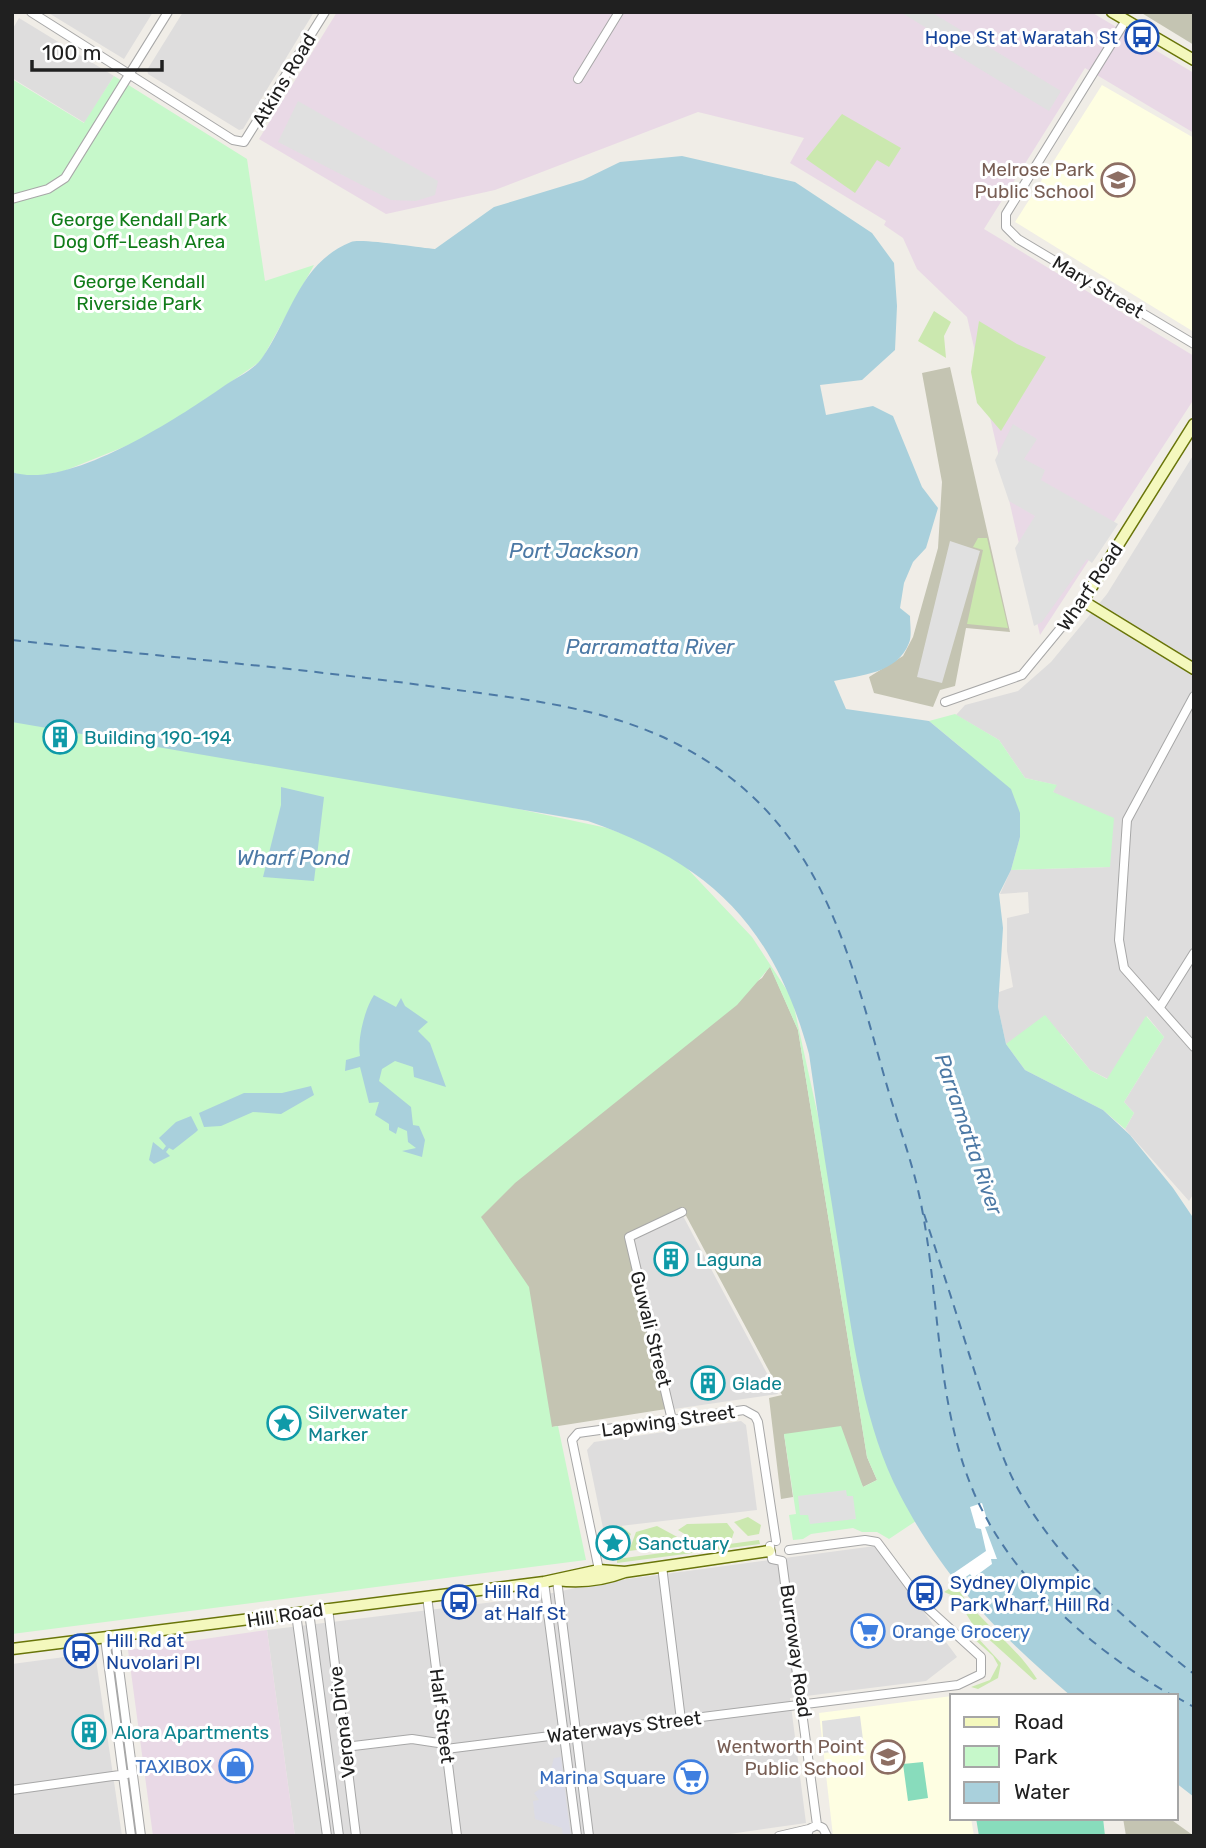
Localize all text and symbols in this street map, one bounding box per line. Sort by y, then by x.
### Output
bus stop icon: Hope St at Waratah St [1123,18,1161,56]
place label: Hope St at Waratah St [925,26,1119,49]
scale bar [32,28,161,72]
street label: Atkins Road [247,29,321,131]
text: 100 m [42,40,101,65]
place label: Melrose Park Public School [974,158,1094,203]
school or university icon: Melrose Park Public School [1099,161,1137,199]
park label: George Kendall Park Dog Off-Leash Area [51,208,227,253]
street label: Mary Street [1048,251,1148,324]
park label: George Kendall Riverside Park [73,270,205,315]
water label: Port Jackson [509,538,639,563]
street label: Wharf Road [1052,539,1128,635]
water label: Parramatta River [566,634,735,659]
building icon: Building 190-194 [41,718,79,756]
place label: Building 190-194 [84,726,232,749]
water label: Wharf Pond [236,845,350,870]
water label: Parramatta River [930,1050,1009,1219]
building icon: Laguna [652,1240,690,1278]
place label: Laguna [696,1248,762,1271]
street label: Guwali Street [625,1269,677,1390]
building icon: Glade [689,1364,727,1402]
place label: Glade [732,1372,782,1395]
street label: Lapwing Street [600,1400,737,1442]
place label: Silverwater Marker [308,1401,408,1446]
place icon: Silverwater Marker [265,1404,303,1442]
place icon: Sanctuary [594,1524,632,1562]
place label: Sanctuary [638,1532,729,1555]
place label: Sydney Olympic Park Wharf, Hill Rd [950,1571,1110,1616]
bus stop icon: Sydney Olympic Park Wharf, Hill Rd [906,1574,944,1612]
place label: Hill Rd at Half St [484,1580,567,1625]
bus stop icon: Hill Rd at Half St [440,1583,478,1621]
street label: Burroway Road [775,1583,817,1719]
street label: Hill Road [245,1598,325,1632]
supermarket icon: Orange Grocery [849,1612,887,1650]
place label: Orange Grocery [892,1620,1030,1643]
place label: Hill Rd at Nuvolari Pl [106,1629,200,1674]
bus stop icon: Hill Rd at Nuvolari Pl [62,1632,100,1670]
street label: Verona Drive [324,1665,360,1779]
street label: Half Street [425,1667,459,1765]
legend [950,1694,1178,1820]
street label: Waterways Street [546,1706,703,1748]
text: Road [1014,1709,1064,1734]
building icon: Alora Apartments [70,1713,108,1751]
place label: Alora Apartments [114,1721,269,1744]
place label: Wentworth Point Public School [717,1735,865,1780]
school or university icon: Wentworth Point Public School [869,1738,907,1776]
text: Park [1014,1744,1058,1769]
shop icon: TAXIBOX [217,1747,255,1785]
place label: TAXIBOX [135,1755,212,1778]
supermarket icon: Marina Square [672,1758,710,1796]
place label: Marina Square [539,1766,666,1789]
text: Water [1014,1779,1070,1804]

